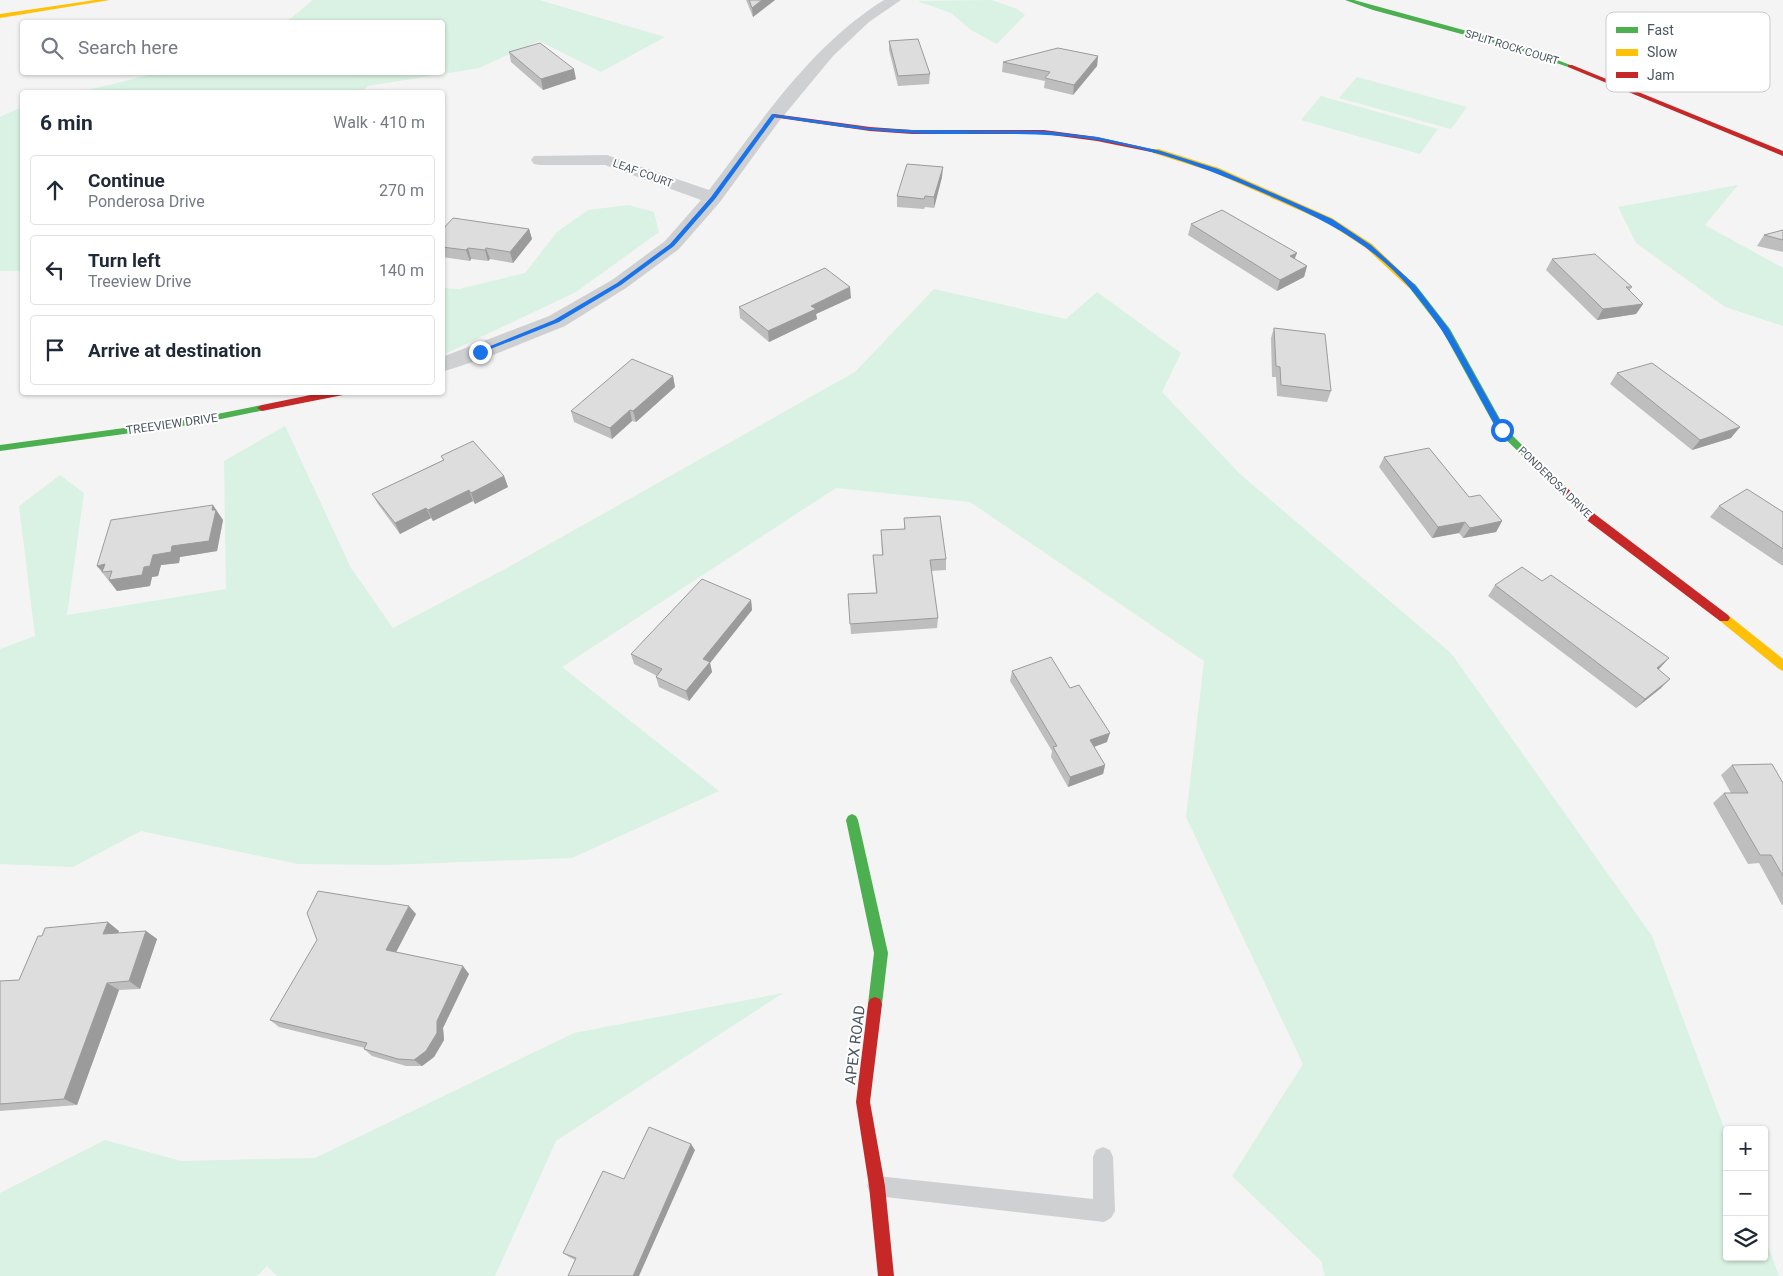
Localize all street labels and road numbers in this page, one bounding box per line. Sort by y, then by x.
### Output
street label: SPLIT ROCK COURT [1463,27,1561,68]
street label: LEAF COURT [611,157,675,190]
street label: TREEVIEW DRIVE [125,411,219,437]
street label: PONDEROSA DRIVE [1515,444,1594,521]
street label: APEX ROAD [841,1004,869,1086]

